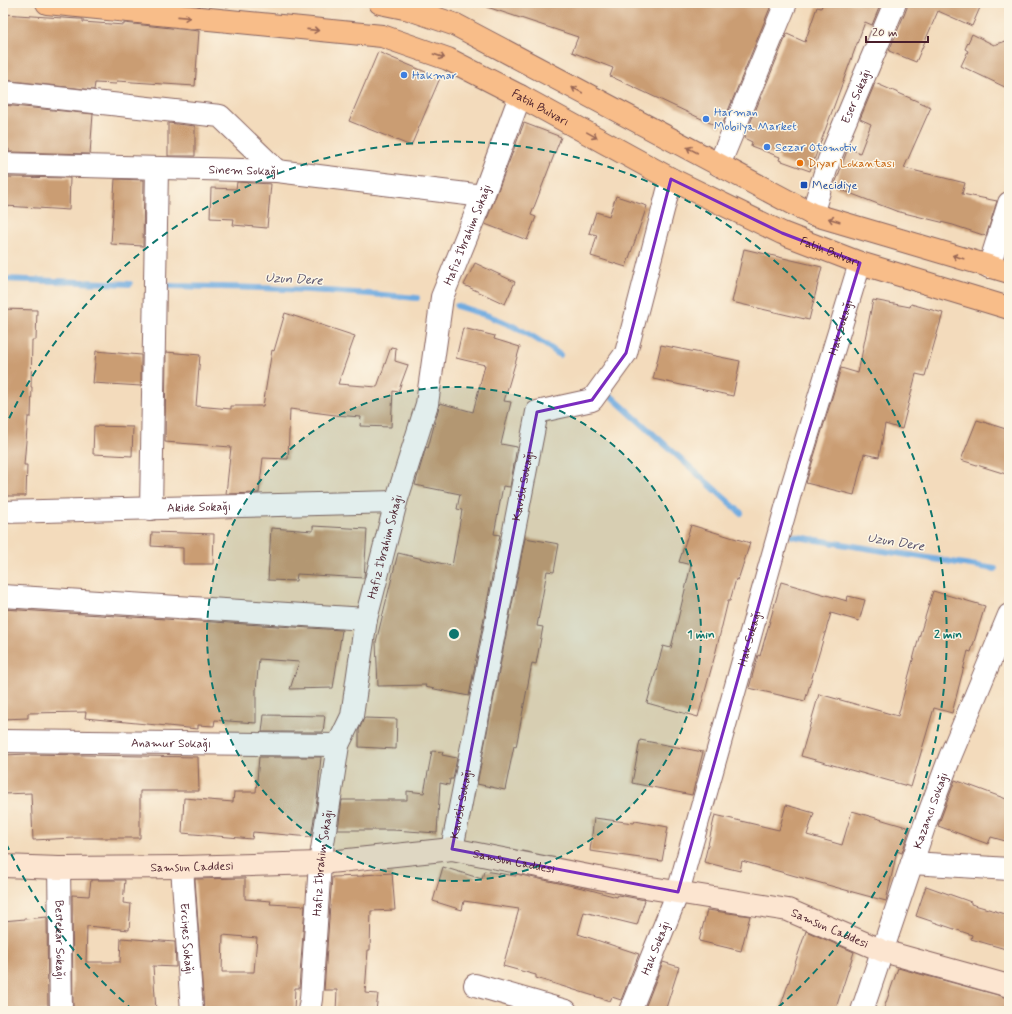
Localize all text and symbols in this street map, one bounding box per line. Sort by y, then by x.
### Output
one-way arrow [177,13,190,20]
scale bar [866,18,928,44]
text: 20 m [872,25,898,41]
one-way arrow [306,26,319,33]
one-way arrow [433,53,446,60]
street label: Eser Sokağı [838,66,875,126]
place label: Hakmar [412,68,457,84]
marker: Hakmar [399,70,409,80]
one-way arrow [571,85,583,93]
street label: Fatih Bulvarı [509,86,572,131]
place label: Harman Mobilya Market [714,105,797,135]
marker: Harman Mobilya Market [701,114,711,124]
one-way arrow [586,132,598,140]
place label: Sezar Otomotiv [775,140,857,156]
marker: Sezar Otomotiv [762,142,772,152]
one-way arrow [686,146,698,154]
place label: Diyar Lokantası [808,156,895,172]
marker: Diyar Lokantası [795,158,805,168]
street label: Sinem Sokağı [208,162,280,180]
place label: Mecidiye [812,178,857,194]
marker: Mecidiye [799,180,809,190]
street label: Hafız İbrahim Sokağı [441,182,496,288]
one-way arrow [827,216,840,223]
street label: Fatih Bulvarı [797,234,862,271]
one-way arrow [952,253,965,260]
water label: Uzun Dere [265,270,324,290]
street label: Hak Sokağı [825,298,857,357]
street label: Kavisli Sokağı [509,449,538,523]
street label: Hafız İbrahim Sokağı [364,492,407,601]
street label: Akide Sokağı [167,499,231,517]
water label: Uzun Dere [866,530,926,555]
street label: Hak Sokağı [735,609,766,668]
centre of rings [447,627,461,641]
text: 1 min [687,627,715,643]
text: 2 min [934,627,962,643]
street label: Anamur Sokağı [131,736,211,752]
street label: Kavisli Sokağı [447,768,476,841]
street label: Kazancı Sokağı [910,770,953,851]
street label: Hafız İbrahim Sokağı [309,808,337,917]
street label: Samsun Caddesi [471,846,556,878]
street label: Samsun Caddesi [150,859,234,876]
street label: Bestekar Sokağı [50,900,68,980]
street label: Erciyes Sokağı [176,903,196,975]
street label: Samsun Caddesi [788,905,871,953]
street label: Hak Sokağı [638,919,675,978]

